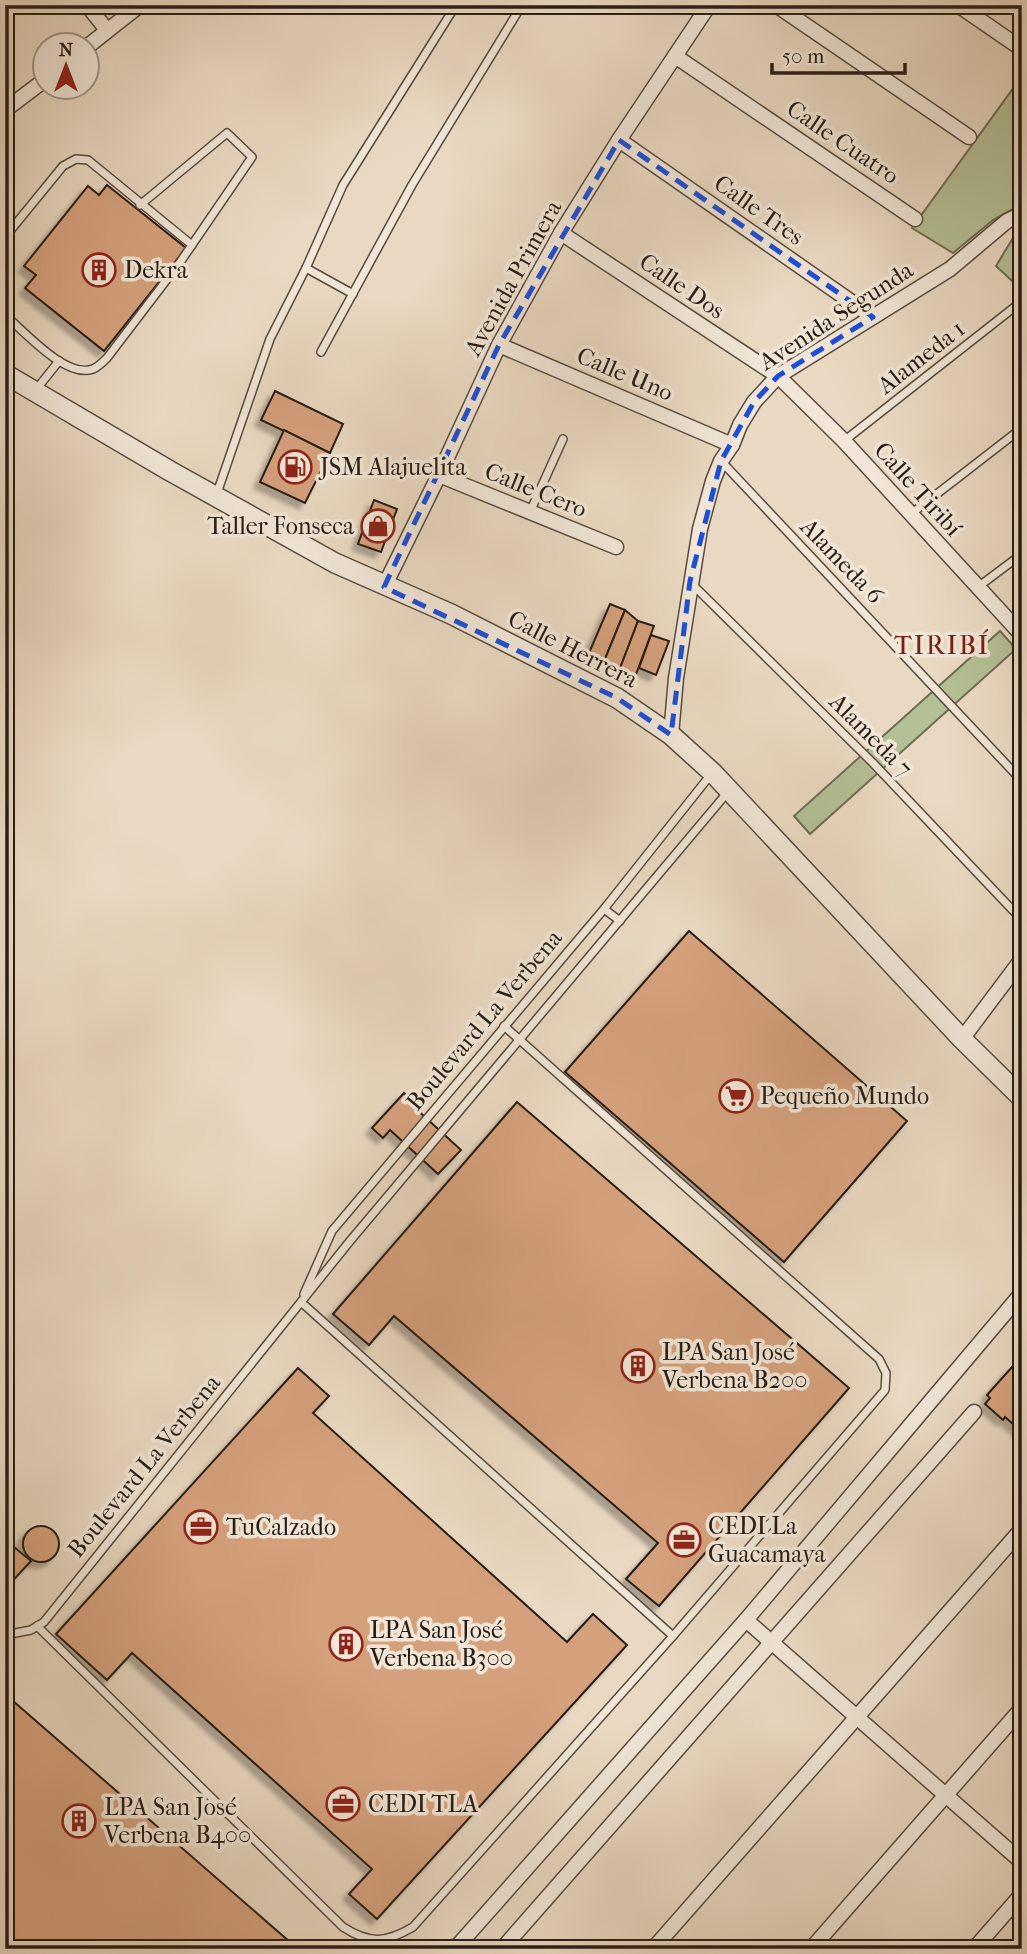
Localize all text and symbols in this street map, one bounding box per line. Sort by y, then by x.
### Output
north arrow [32,32,102,102]
scale bar [772,32,904,76]
text: N [59,39,74,61]
text: 50 m [782,44,825,68]
street label: Calle Cuatro [782,94,904,190]
street label: Calle Tres [709,169,809,251]
street label: Avenida Primera [458,195,568,362]
street label: Calle Dos [634,247,730,325]
building icon: Dekra [80,251,118,289]
street label: Avenida Segunda [753,255,919,377]
place label: Dekra [124,256,189,284]
street label: Alameda 1 [871,314,970,400]
street label: Calle Uno [573,341,677,407]
street label: Calle Tiribí [869,436,968,542]
fuel station icon: JSM Alajuelita [276,448,314,486]
place label: JSM Alajuelita [318,453,467,481]
street label: Calle Cero [481,457,591,523]
shop icon: Taller Fonseca [359,507,397,545]
place label: Taller Fonseca [207,512,355,540]
street label: Alameda 6 [794,512,890,610]
street label: Calle Herrera [504,604,643,694]
district label: TIRIBÍ [894,629,990,661]
street label: Alameda 7 [823,687,918,782]
street label: Boulevard La Verbena [400,923,568,1116]
supermarket icon: Pequeño Mundo [717,1077,755,1115]
place label: Pequeño Mundo [760,1082,929,1110]
place label: LPA San José Verbena B200 [661,1338,807,1394]
building icon: LPA San José Verbena B200 [619,1347,657,1385]
street label: Boulevard La Verbena [62,1368,227,1563]
office icon: TuCalzado [182,1508,220,1546]
place label: CEDI La Guacamaya [708,1512,827,1568]
place label: TuCalzado [226,1513,336,1541]
office icon: CEDI La Guacamaya [665,1521,703,1559]
place label: LPA San José Verbena B300 [369,1616,513,1672]
building icon: LPA San José Verbena B300 [327,1625,365,1663]
office icon: CEDI TLA [324,1785,362,1823]
place label: CEDI TLA [368,1790,478,1818]
place label: LPA San José Verbena B400 [103,1793,251,1849]
building icon: LPA San José Verbena B400 [60,1802,98,1840]

